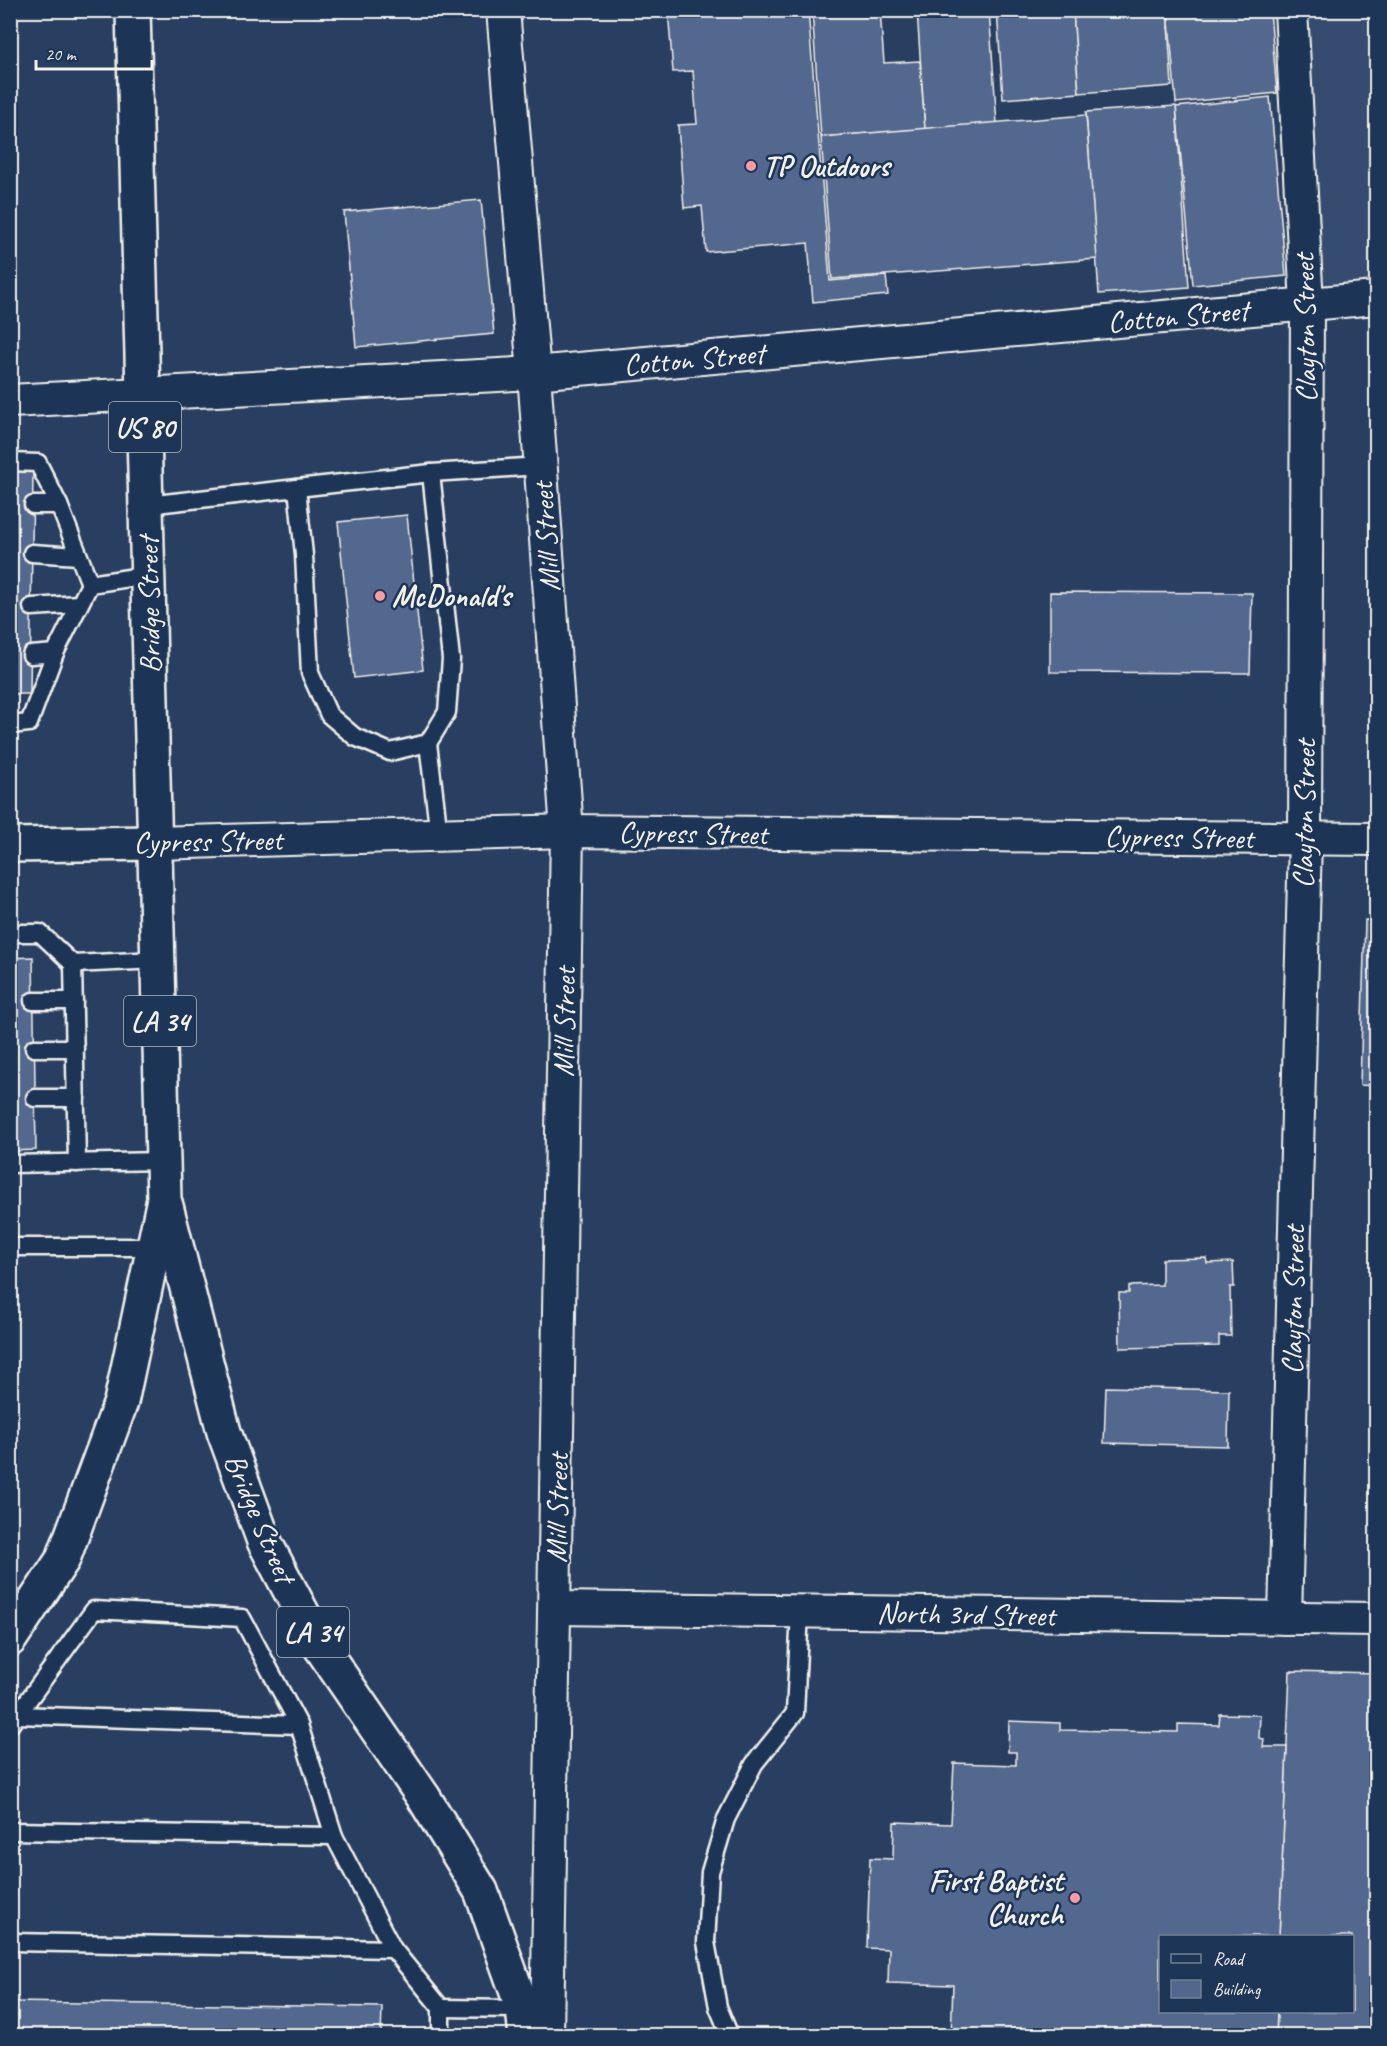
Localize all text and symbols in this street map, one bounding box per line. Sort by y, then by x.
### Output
scale bar [36,33,152,71]
text: 20 m [45,43,78,65]
place label: TP Outdoors [763,147,893,185]
marker: TP Outdoors [744,159,758,173]
street label: Clayton Street [1285,250,1325,403]
street label: Cotton Street [1106,291,1254,341]
street label: Cotton Street [622,334,770,384]
road number: US 80 [109,402,181,452]
street label: Mill Street [523,478,569,593]
street label: Bridge Street [129,532,169,674]
place label: McDonald's [392,577,514,615]
marker: McDonald's [373,589,387,603]
street label: Clayton Street [1284,736,1324,889]
street label: Cypress Street [618,813,771,853]
street label: Cypress Street [1104,817,1257,857]
street label: Cypress Street [133,821,286,861]
street label: Mill Street [544,964,584,1077]
road number: LA 34 [124,996,196,1046]
street label: Clayton Street [1273,1222,1313,1375]
street label: Bridge Street [216,1448,306,1592]
street label: Mill Street [537,1450,577,1563]
street label: North 3rd Street [877,1593,1059,1635]
road number: LA 34 [277,1607,349,1657]
place label: First Baptist Church [929,1862,1066,1934]
marker: First Baptist Church [1068,1891,1082,1905]
legend [1159,1935,1354,2013]
text: Road [1213,1948,1246,1970]
text: Building [1213,1978,1262,2000]

